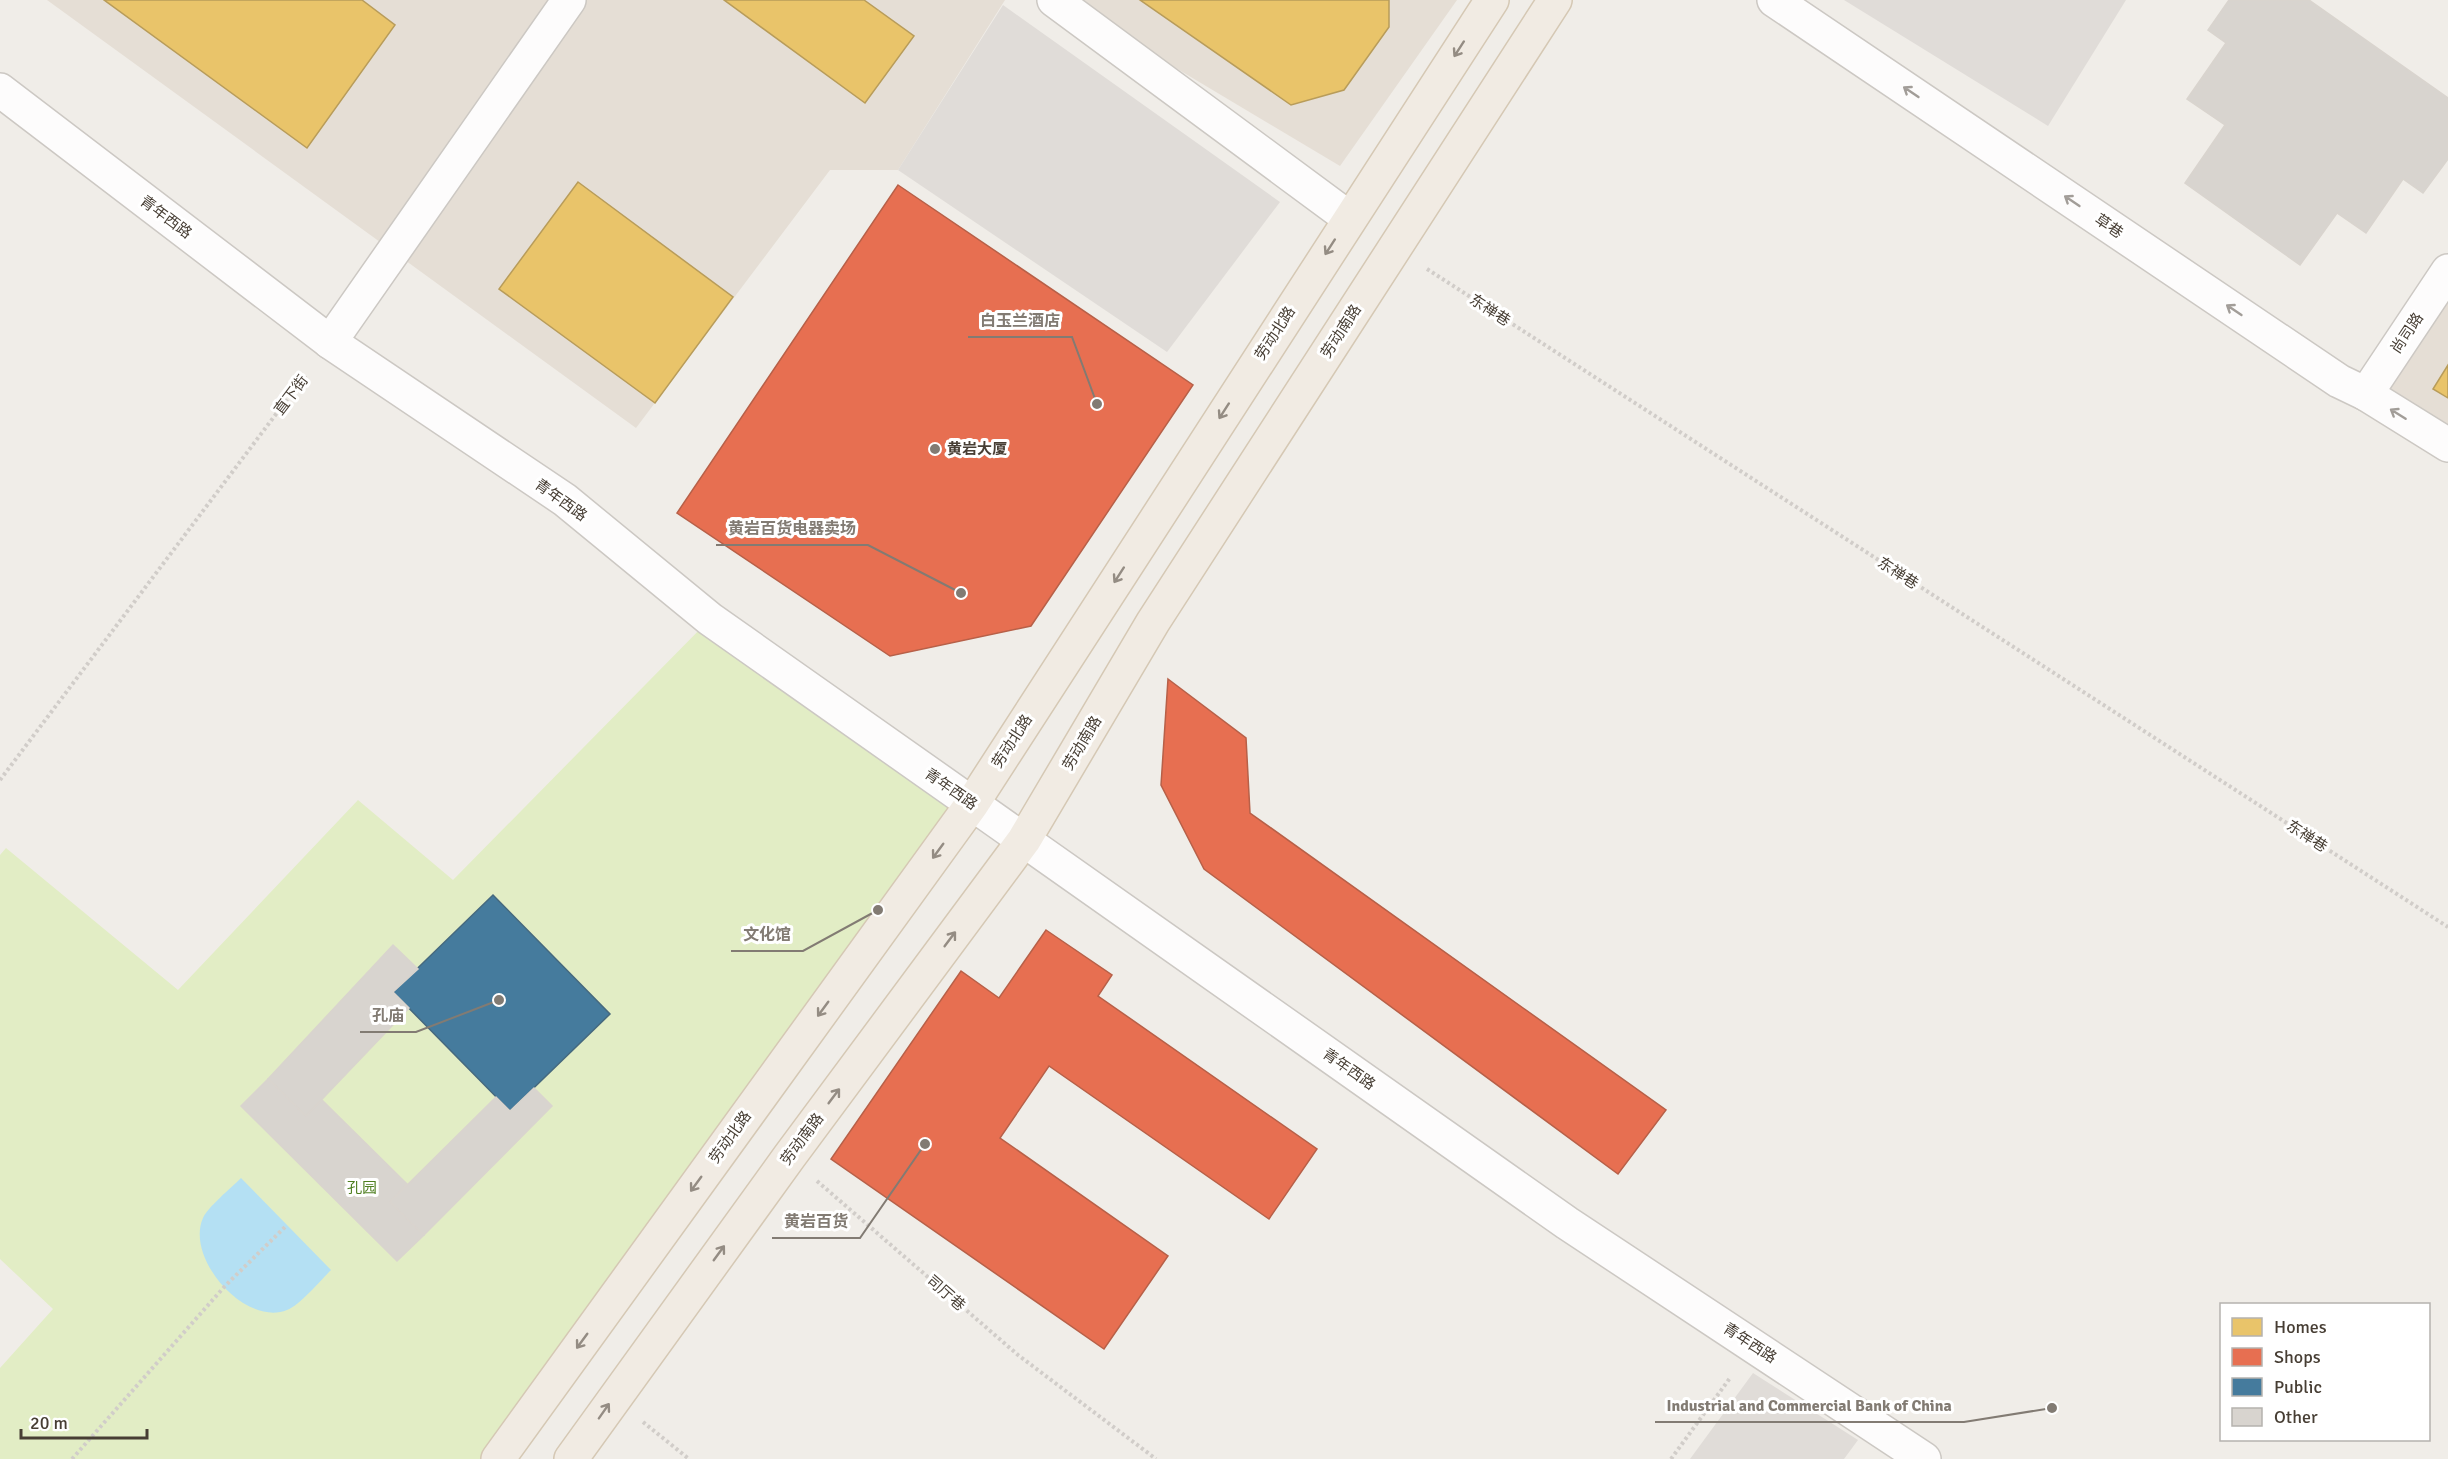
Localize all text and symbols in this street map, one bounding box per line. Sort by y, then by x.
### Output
one-way arrow [1453,40,1465,57]
one-way arrow [1903,86,1919,98]
street label: 青年西路 [137,192,195,242]
one-way arrow [2065,195,2081,207]
street label: 草巷 [2092,210,2126,242]
one-way arrow [1324,239,1336,255]
street label: 东禅巷 [1466,290,1514,330]
street label: 劳动南路 [1317,301,1365,361]
callout: 白玉兰酒店 [968,303,1072,337]
street label: 劳动北路 [1251,303,1299,363]
one-way arrow [2226,304,2243,316]
street label: 尚司路 [2387,309,2427,357]
text: 白玉兰酒店 [980,311,1060,331]
street label: 直下街 [270,372,312,418]
one-way arrow [1218,403,1231,420]
one-way arrow [2390,408,2407,420]
place label: 黄岩大厦 [947,440,1007,458]
marker: 黄岩大厦 [928,442,942,456]
street label: 青年西路 [531,475,591,525]
callout: 黄岩百货电器卖场 [716,511,868,545]
text: 黄岩百货电器卖场 [728,519,856,539]
street label: 东禅巷 [1874,553,1922,593]
one-way arrow [1113,567,1125,583]
street label: 劳动北路 [988,711,1036,771]
street label: 劳动南路 [1059,713,1105,773]
street label: 青年西路 [921,764,981,814]
street label: 东禅巷 [2283,816,2331,856]
one-way arrow [931,842,944,858]
callout: 文化馆 [731,917,803,951]
text: 文化馆 [743,925,791,945]
one-way arrow [944,932,957,948]
callout: 孔庙 [360,998,416,1032]
one-way arrow [817,1000,829,1016]
text: 孔庙 [372,1006,404,1026]
street label: 青年西路 [1319,1044,1379,1094]
one-way arrow [828,1088,840,1104]
street label: 劳动北路 [705,1107,755,1167]
street label: 劳动南路 [777,1110,827,1168]
one-way arrow [690,1175,702,1191]
park label: 孔园 [347,1179,377,1197]
callout: 黄岩百货 [772,1204,860,1238]
text: 黄岩百货 [784,1212,848,1232]
one-way arrow [712,1245,725,1261]
street label: 司厅巷 [923,1271,969,1315]
legend [2220,1303,2430,1441]
text: Homes [2274,1316,2327,1338]
street label: 青年西路 [1720,1319,1780,1367]
one-way arrow [575,1333,588,1349]
text: Shops [2274,1346,2321,1368]
text: Public [2274,1376,2322,1398]
callout: Industrial and Commercial Bank of China [1655,1388,1964,1422]
text: Industrial and Commercial Bank of China [1666,1396,1952,1416]
scale bar [21,1402,147,1440]
one-way arrow [598,1403,610,1420]
text: Other [2274,1406,2318,1428]
text: 20 m [30,1412,68,1434]

